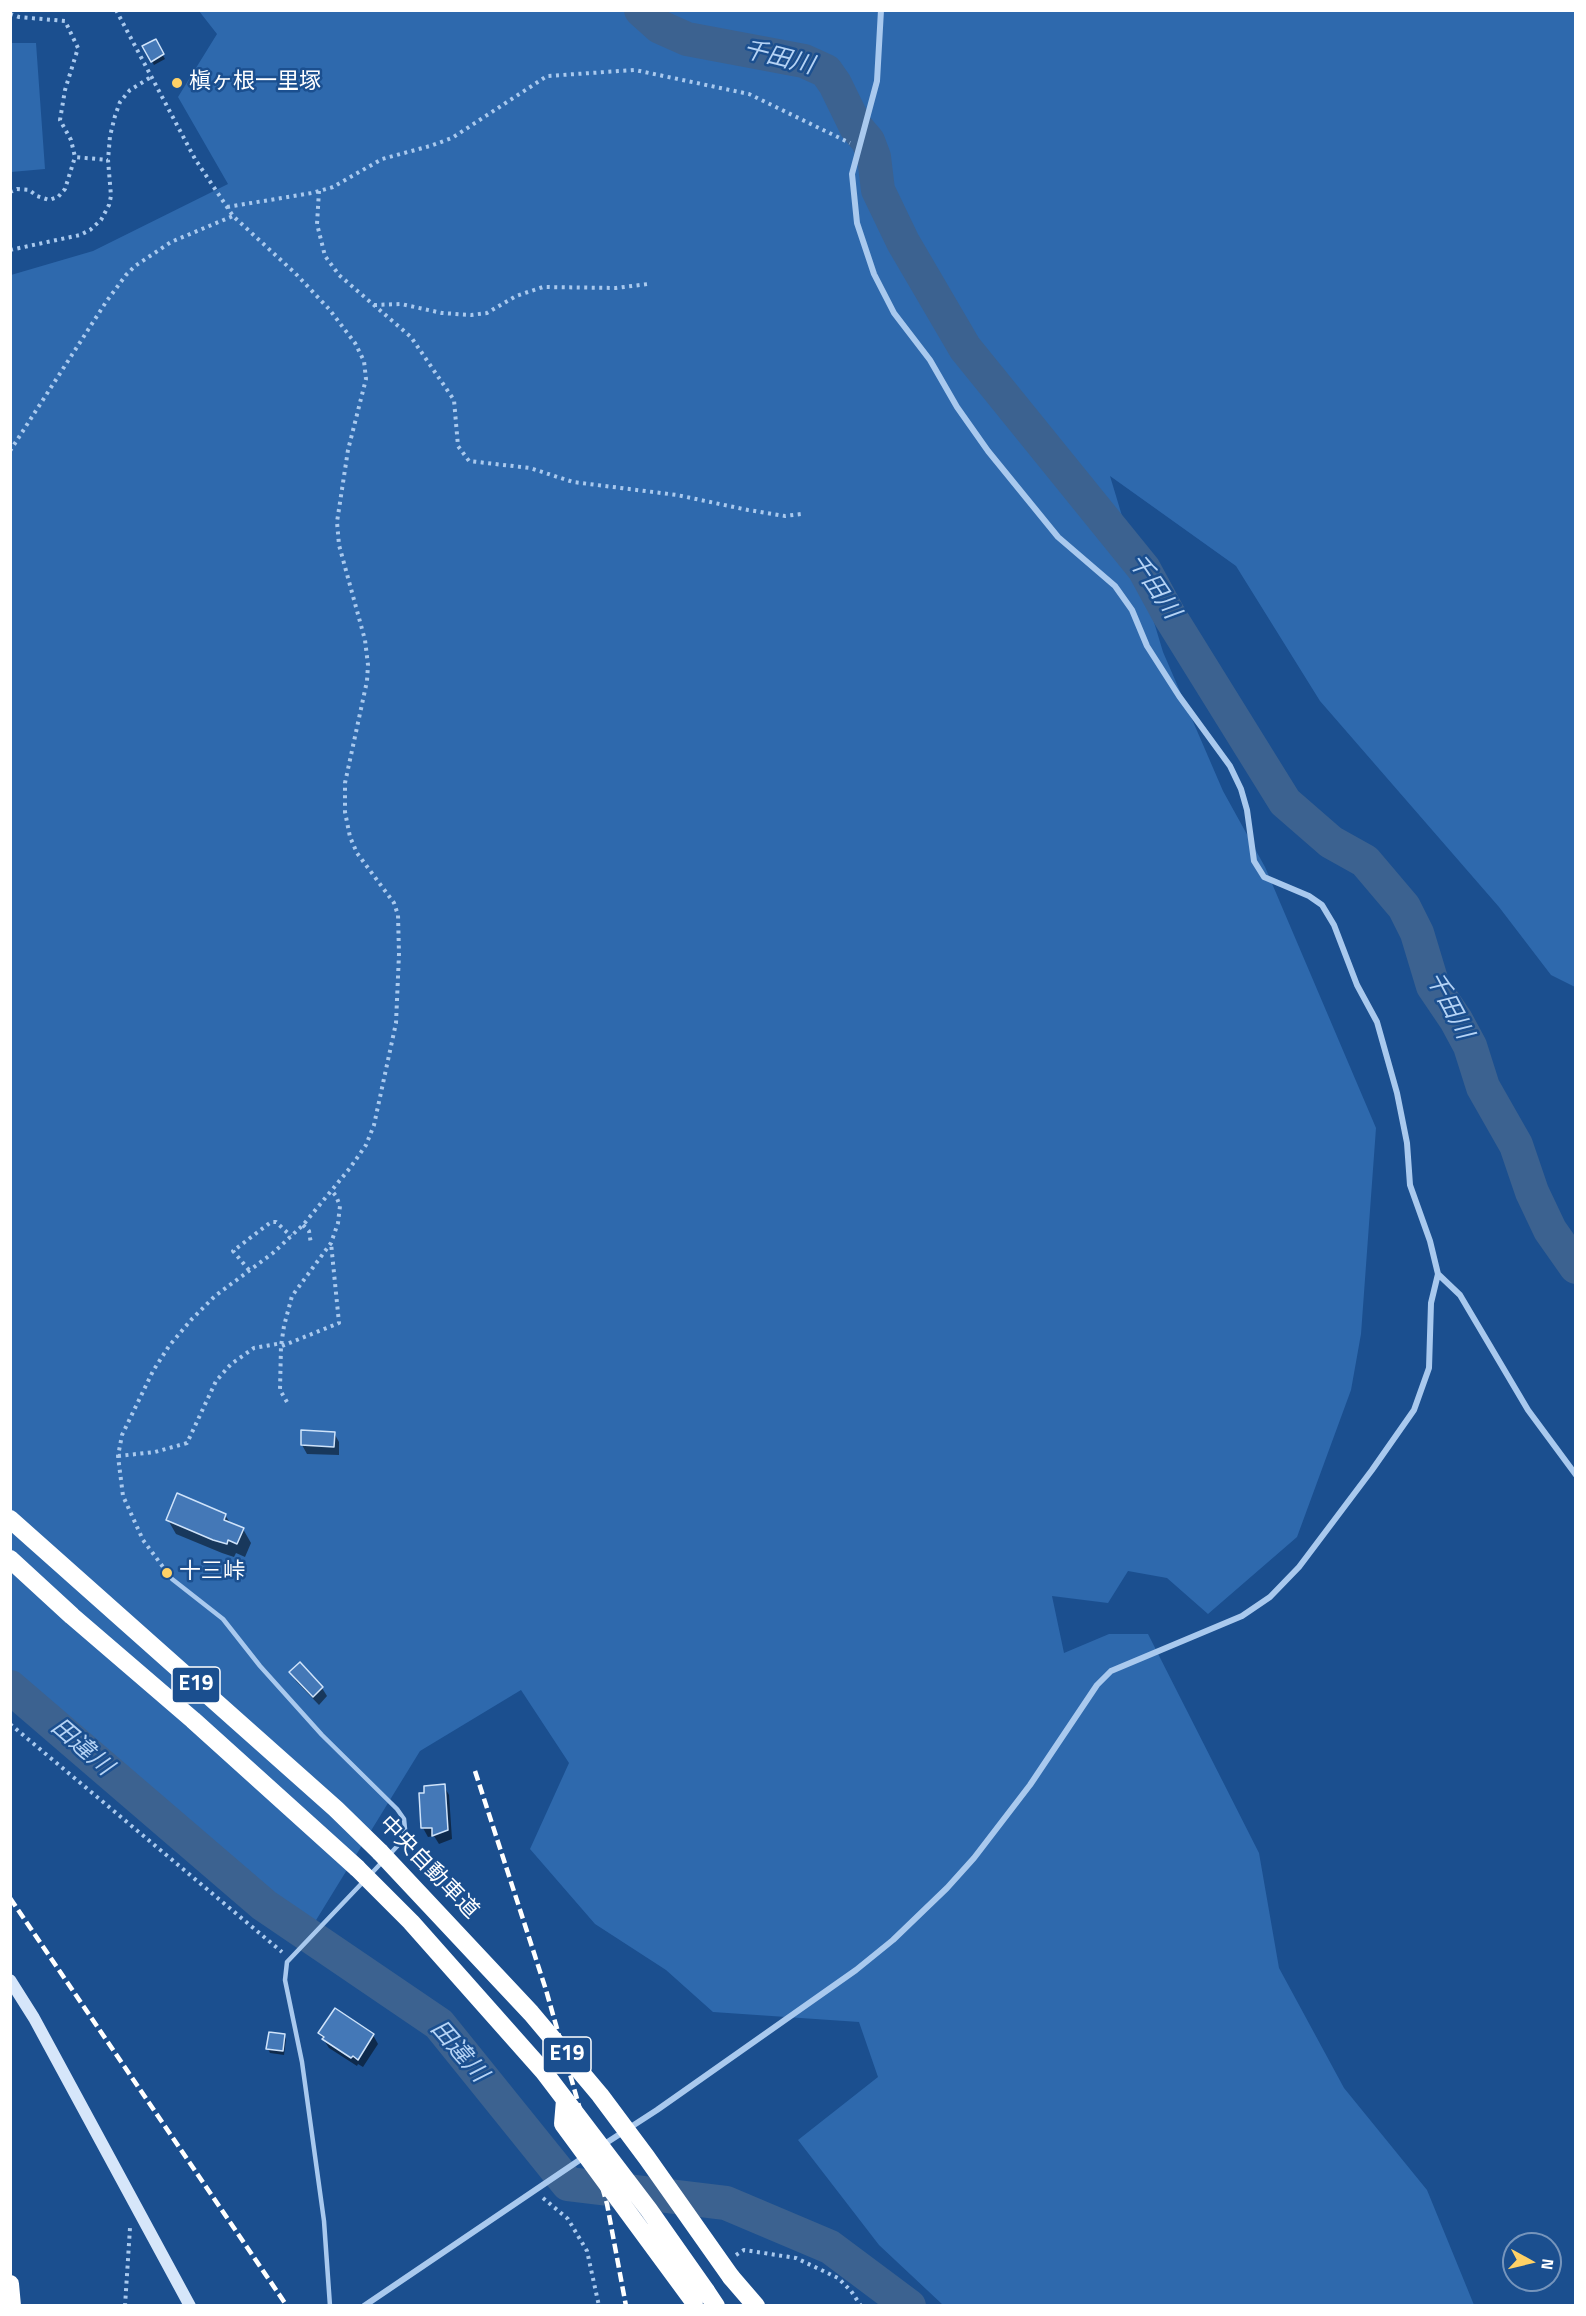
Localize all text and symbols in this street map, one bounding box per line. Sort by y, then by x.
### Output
water label: 千田川 [740,36,816,82]
place label: 槇ヶ根一里塚 [189,70,321,96]
marker: 槇ヶ根一里塚 [170,76,184,90]
water label: 千田川 [1121,549,1185,625]
water label: 千田川 [1418,967,1478,1045]
place label: 十三峠 [179,1560,245,1586]
marker: 十三峠 [160,1566,174,1580]
road number: E19 [172,1667,220,1703]
water label: 田違川 [44,1714,118,1782]
street label: 中央自動車道 [373,1811,483,1925]
water label: 田違川 [424,2015,492,2089]
road number: E19 [543,2037,591,2073]
north arrow [1502,2232,1562,2292]
text: N [1535,2257,1560,2271]

